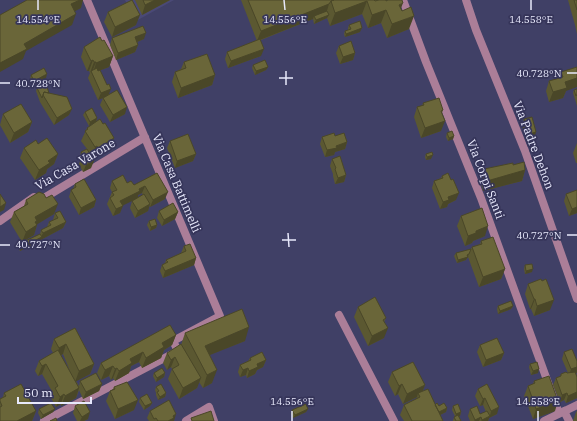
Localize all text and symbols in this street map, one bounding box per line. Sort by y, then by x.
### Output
text: 14.554°E [16,13,60,26]
text: 14.556°E [263,13,307,26]
text: 14.558°E [509,13,553,26]
text: 40.728°N [516,67,562,80]
text: 40.728°N [15,77,61,90]
street label: Via Padre Dehon [510,99,558,192]
street label: Via Casa Battimelli [149,131,205,235]
street label: Via Casa Varone [32,135,118,193]
street label: Via Corpi Santi [464,137,508,221]
text: 40.727°N [516,229,562,242]
text: 40.727°N [15,238,61,251]
scale bar [18,379,91,405]
text: 50 m [24,385,53,400]
text: 14.556°E [270,395,314,408]
text: 14.558°E [516,395,560,408]

